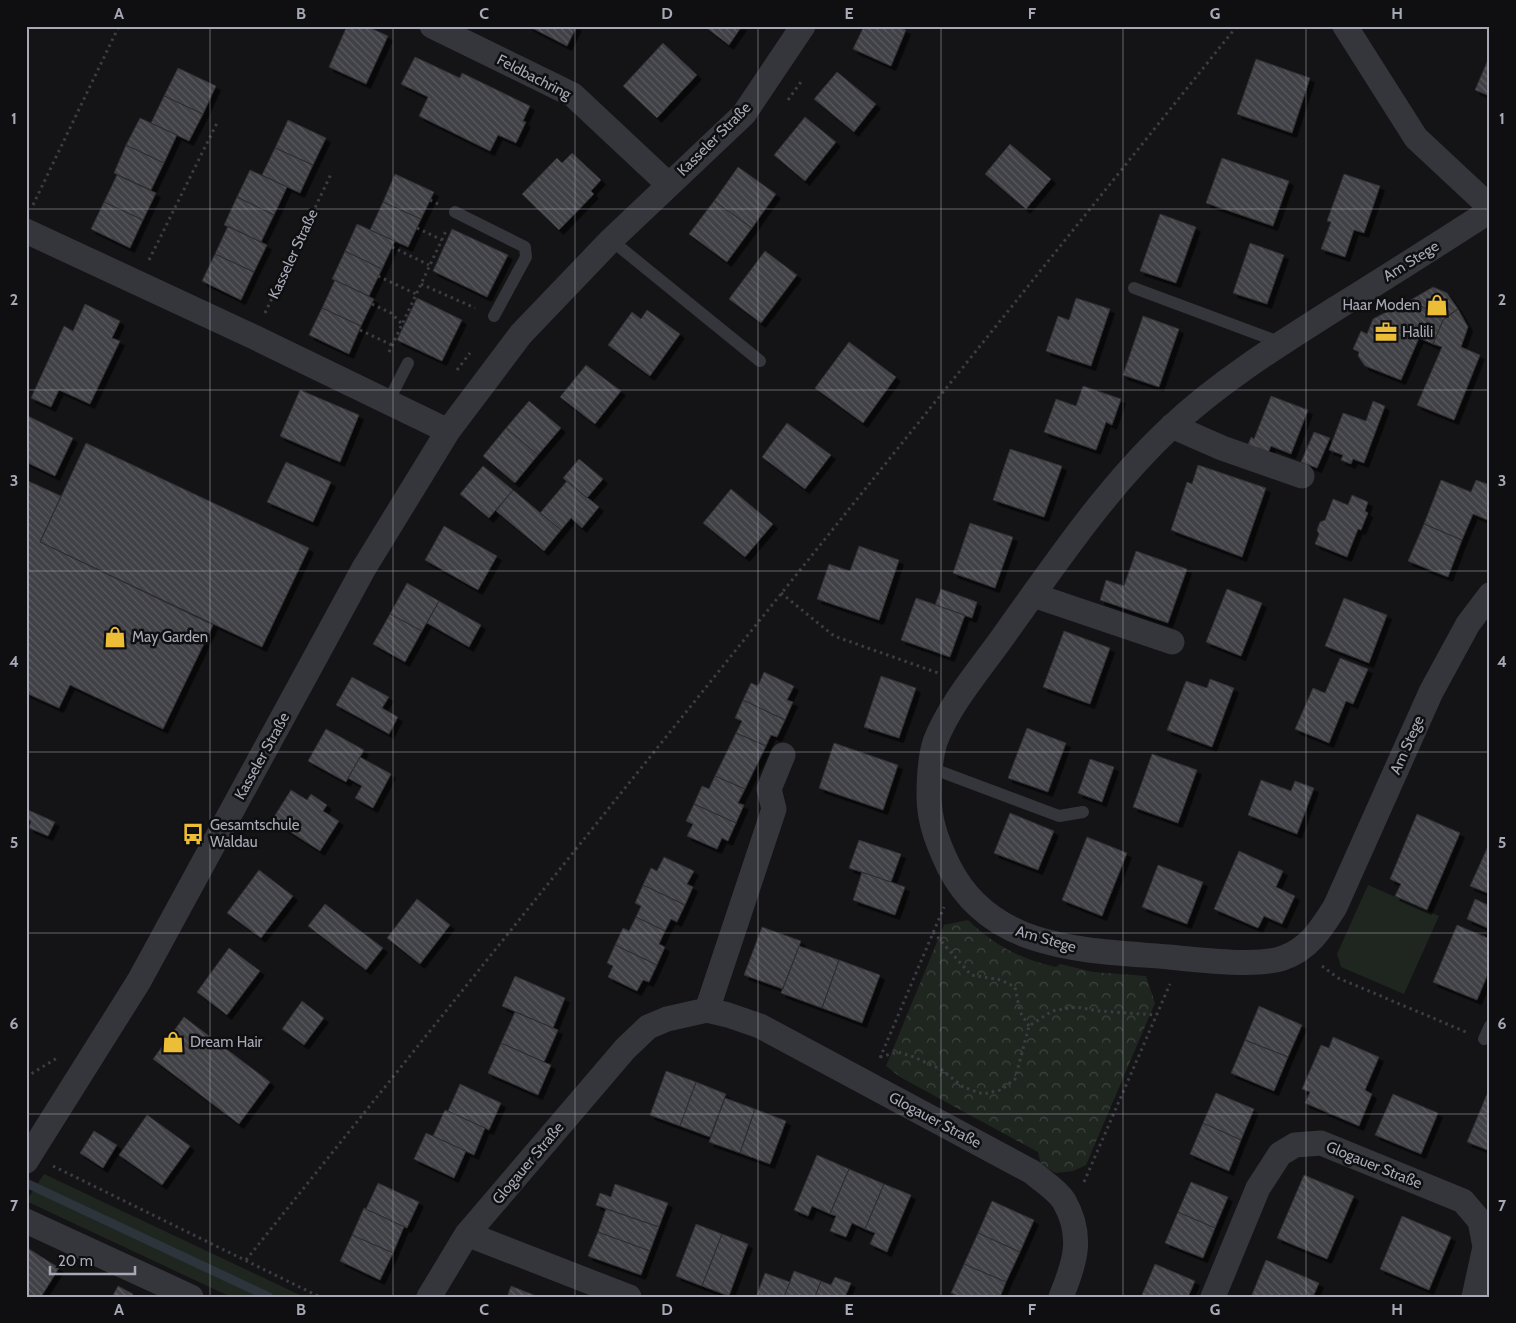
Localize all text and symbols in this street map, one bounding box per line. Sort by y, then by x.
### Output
text: A [114,4,124,23]
text: B [296,4,306,23]
text: C [479,4,489,23]
text: D [661,4,673,23]
text: E [844,4,854,23]
text: F [1028,4,1037,23]
text: G [1210,4,1220,23]
text: H [1391,4,1403,23]
street label: Feldbachring [494,51,575,104]
street label: Kasseler Straße [673,98,755,180]
text: 1 [11,109,17,128]
text: 1 [1499,109,1505,128]
street label: Kasseler Straße [264,206,322,302]
street label: Am Stege [1380,237,1442,285]
text: 2 [10,290,18,309]
text: 2 [1498,290,1506,309]
shop icon: Haar Moden [1424,292,1450,318]
place label: Haar Moden [1342,296,1420,314]
office icon: Halili [1373,319,1399,345]
place label: Halili [1402,323,1433,341]
text: 3 [10,471,18,490]
text: 3 [1498,471,1506,490]
shop icon: May Garden [102,624,128,650]
place label: May Garden [132,628,208,646]
text: 4 [9,652,19,671]
text: 4 [1497,652,1507,671]
street label: Kasseler Straße [231,709,293,803]
street label: Am Stege [1386,713,1428,777]
place label: Gesamtschule Waldau [210,816,300,851]
bus stop icon: Gesamtschule Waldau [180,821,206,847]
text: 5 [10,833,18,852]
text: 5 [1498,833,1506,852]
street label: Am Stege [1014,922,1079,956]
text: 6 [10,1014,19,1033]
text: 6 [1498,1014,1507,1033]
shop icon: Dream Hair [160,1029,186,1055]
place label: Dream Hair [190,1033,263,1051]
street label: Glogauer Straße [886,1088,984,1152]
street label: Glogauer Straße [488,1118,568,1208]
street label: Glogauer Straße [1323,1138,1425,1193]
text: 7 [10,1196,19,1215]
text: 7 [1498,1196,1507,1215]
scale bar [50,1243,135,1275]
text: 20 m [58,1252,93,1270]
text: A [114,1300,124,1319]
text: B [296,1300,306,1319]
text: C [479,1300,489,1319]
text: D [661,1300,673,1319]
text: E [844,1300,854,1319]
text: F [1028,1300,1037,1319]
text: G [1210,1300,1220,1319]
text: H [1391,1300,1403,1319]

